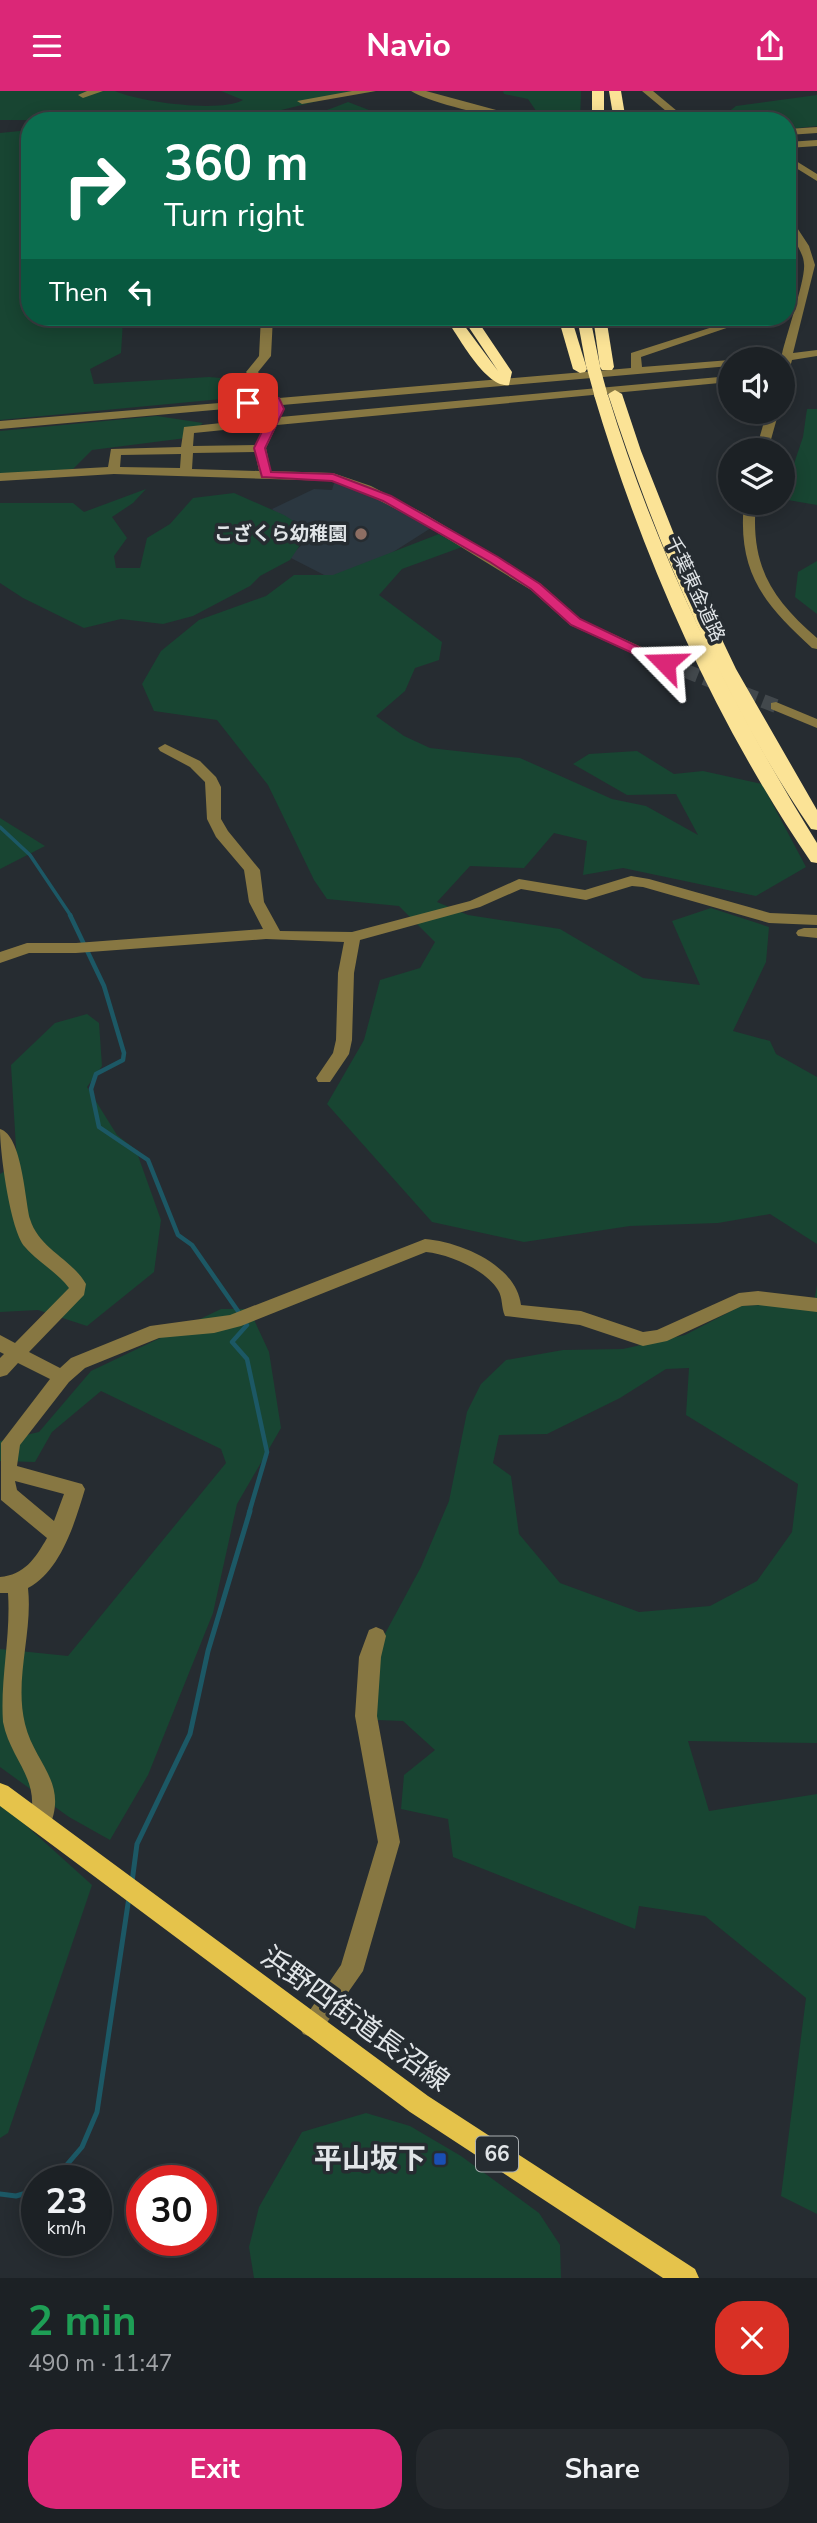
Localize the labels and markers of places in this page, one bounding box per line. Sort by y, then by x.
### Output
pin [218,373,278,433]
place label: こざくら幼稚園 [214,521,347,547]
marker: こざくら幼稚園 [353,526,369,542]
place label: 平山坂下 [314,2140,426,2178]
marker: 平山坂下 [432,2151,448,2167]

